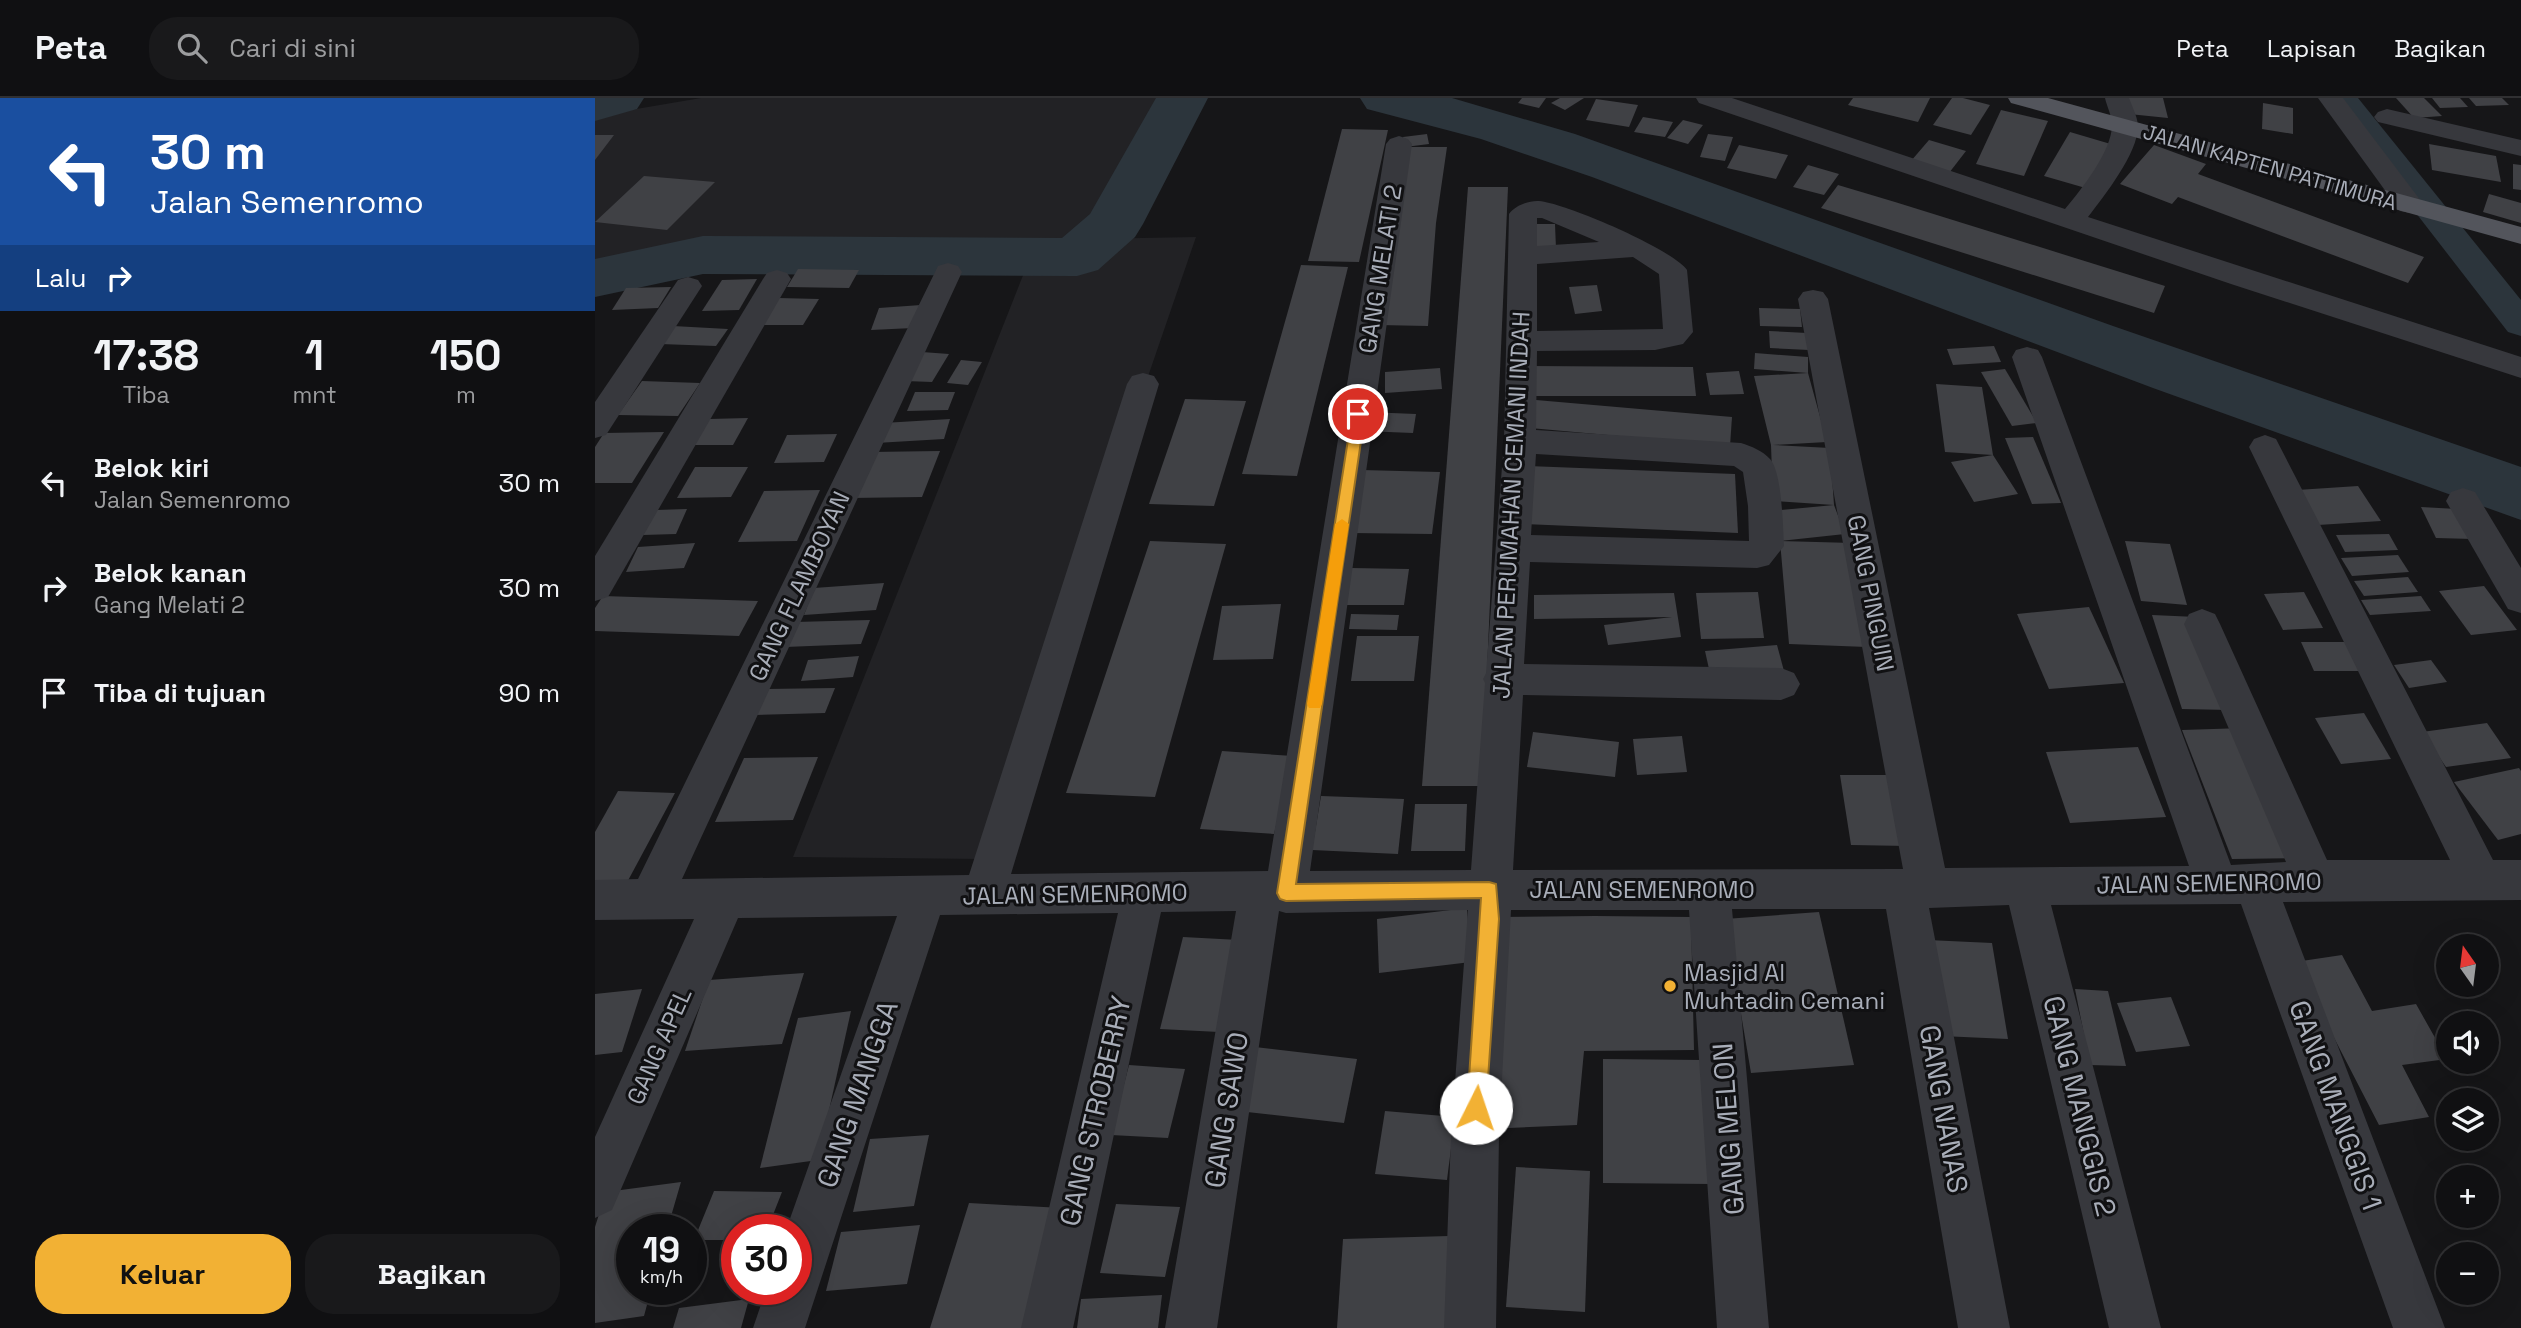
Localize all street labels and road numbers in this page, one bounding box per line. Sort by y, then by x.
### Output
street label: JALAN KAPTEN PATTIMURA [2140,118,2400,216]
street label: GANG MELATI 2 [1351,183,1409,355]
street label: JALAN PERUMAHAN CEMANI INDAH [1485,310,1537,700]
street label: GANG FLAMBOYAN [741,486,857,686]
street label: GANG PINGUIN [1841,512,1901,674]
street label: JALAN SEMENROMO [2096,866,2322,900]
street label: JALAN SEMENROMO [1529,874,1755,905]
street label: JALAN SEMENROMO [962,877,1188,911]
street label: GANG APEL [619,983,699,1109]
street label: GANG STROBERRY [1051,992,1139,1230]
street label: GANG MANGGIS 2 [2035,992,2125,1220]
street label: GANG MANGGIS 1 [2281,995,2391,1215]
street label: GANG MANGGA [808,996,906,1192]
street label: GANG NANAS [1912,1022,1976,1196]
street label: GANG SAWO [1196,1029,1256,1191]
street label: GANG MELON [1704,1042,1752,1216]

